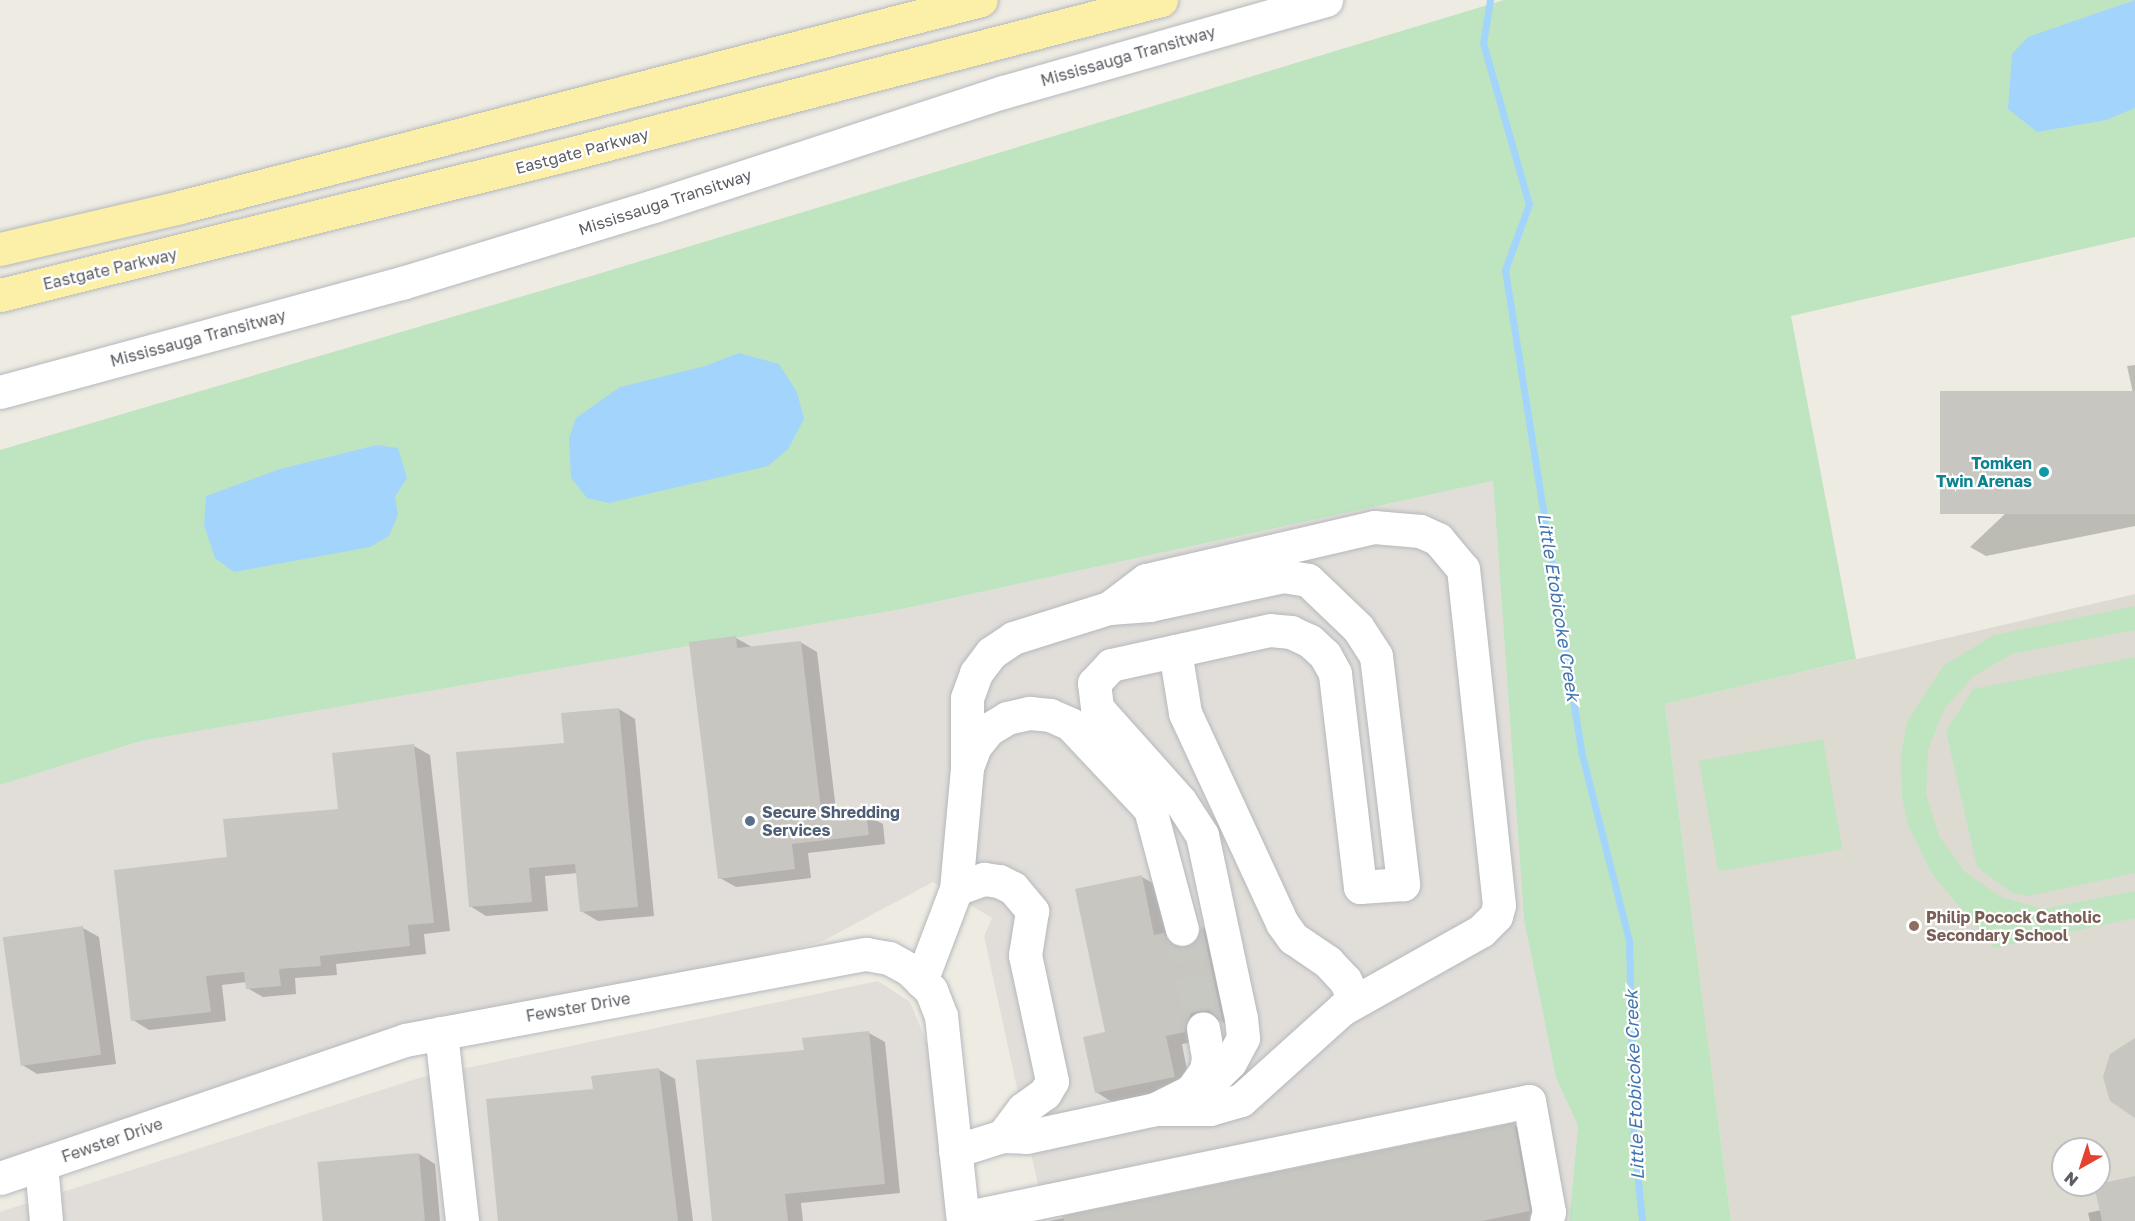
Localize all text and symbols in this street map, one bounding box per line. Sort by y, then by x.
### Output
street label: Mississauga Transitway [1038,22,1218,90]
street label: Eastgate Parkway [513,124,651,178]
street label: Mississauga Transitway [576,165,754,239]
street label: Eastgate Parkway [41,244,179,294]
street label: Mississauga Transitway [108,305,288,371]
place label: Tomken Twin Arenas [1936,453,2032,491]
marker: Tomken Twin Arenas [2037,465,2051,479]
water label: Little Etobicoke Creek [1533,511,1585,703]
place label: Secure Shredding Services [762,802,900,840]
marker: Secure Shredding Services [743,814,757,828]
place label: Philip Pocock Catholic Secondary School [1926,907,2101,945]
marker: Philip Pocock Catholic Secondary School [1907,919,1921,933]
street label: Fewster Drive [524,988,632,1026]
water label: Little Etobicoke Creek [1620,990,1648,1180]
street label: Fewster Drive [59,1114,165,1166]
north arrow [2051,1137,2111,1197]
text: N [2060,1168,2082,1191]

